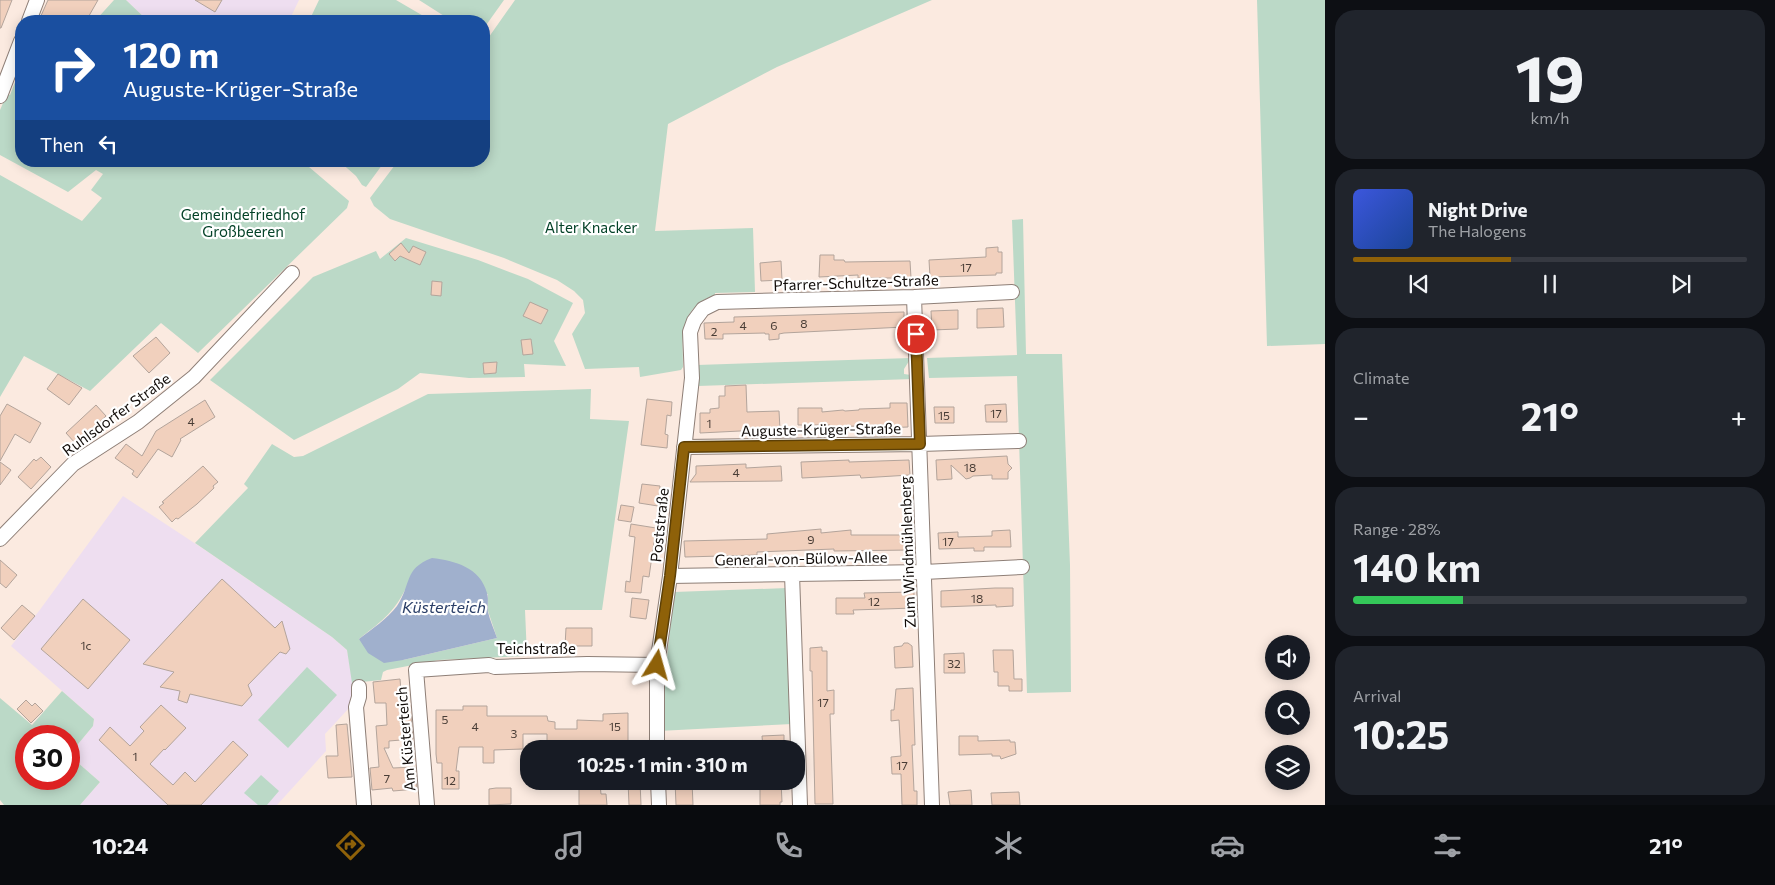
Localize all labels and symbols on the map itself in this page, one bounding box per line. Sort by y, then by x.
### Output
park label: Gemeindefriedhof Großbeeren [181,205,305,240]
park label: Alter Knacker [545,218,637,236]
house number: 17 [960,260,972,274]
street label: Pfarrer-Schultze-Straße [773,270,939,294]
pin [895,313,937,355]
house number: 8 [800,316,808,330]
house number: 4 [739,318,747,332]
house number: 6 [770,318,778,332]
house number: 2 [711,324,718,338]
street label: Ruhlsdorfer Straße [59,369,174,459]
house number: 17 [990,406,1002,420]
house number: 15 [938,408,950,422]
house number: 4 [187,414,195,428]
house number: 1 [706,416,712,430]
street label: Auguste-Krüger-Straße [741,419,901,439]
house number: 18 [964,460,976,474]
house number: 4 [732,465,740,479]
street label: Zum Windmühlenberg [895,476,919,628]
street label: Poststraße [646,487,672,563]
house number: 9 [807,532,815,546]
house number: 17 [942,534,954,548]
street label: General-von-Bülow-Allee [714,547,888,569]
house number: 18 [971,591,983,605]
house number: 12 [868,594,880,608]
water label: Küsterteich [402,597,486,616]
house number: 1c [80,638,92,652]
position arrow [630,638,682,690]
street label: Teichstraße [496,639,576,657]
house number: 32 [947,656,961,670]
street label: Am Küsterteich [391,686,419,792]
house number: 17 [817,695,829,709]
house number: 5 [442,712,449,726]
house number: 4 [471,719,479,733]
house number: 15 [609,719,621,733]
speed limit sign: 30 [15,725,80,790]
house number: 3 [511,726,518,740]
house number: 1 [132,749,138,763]
house number: 17 [896,758,908,772]
house number: 7 [384,771,390,785]
house number: 12 [444,773,456,787]

